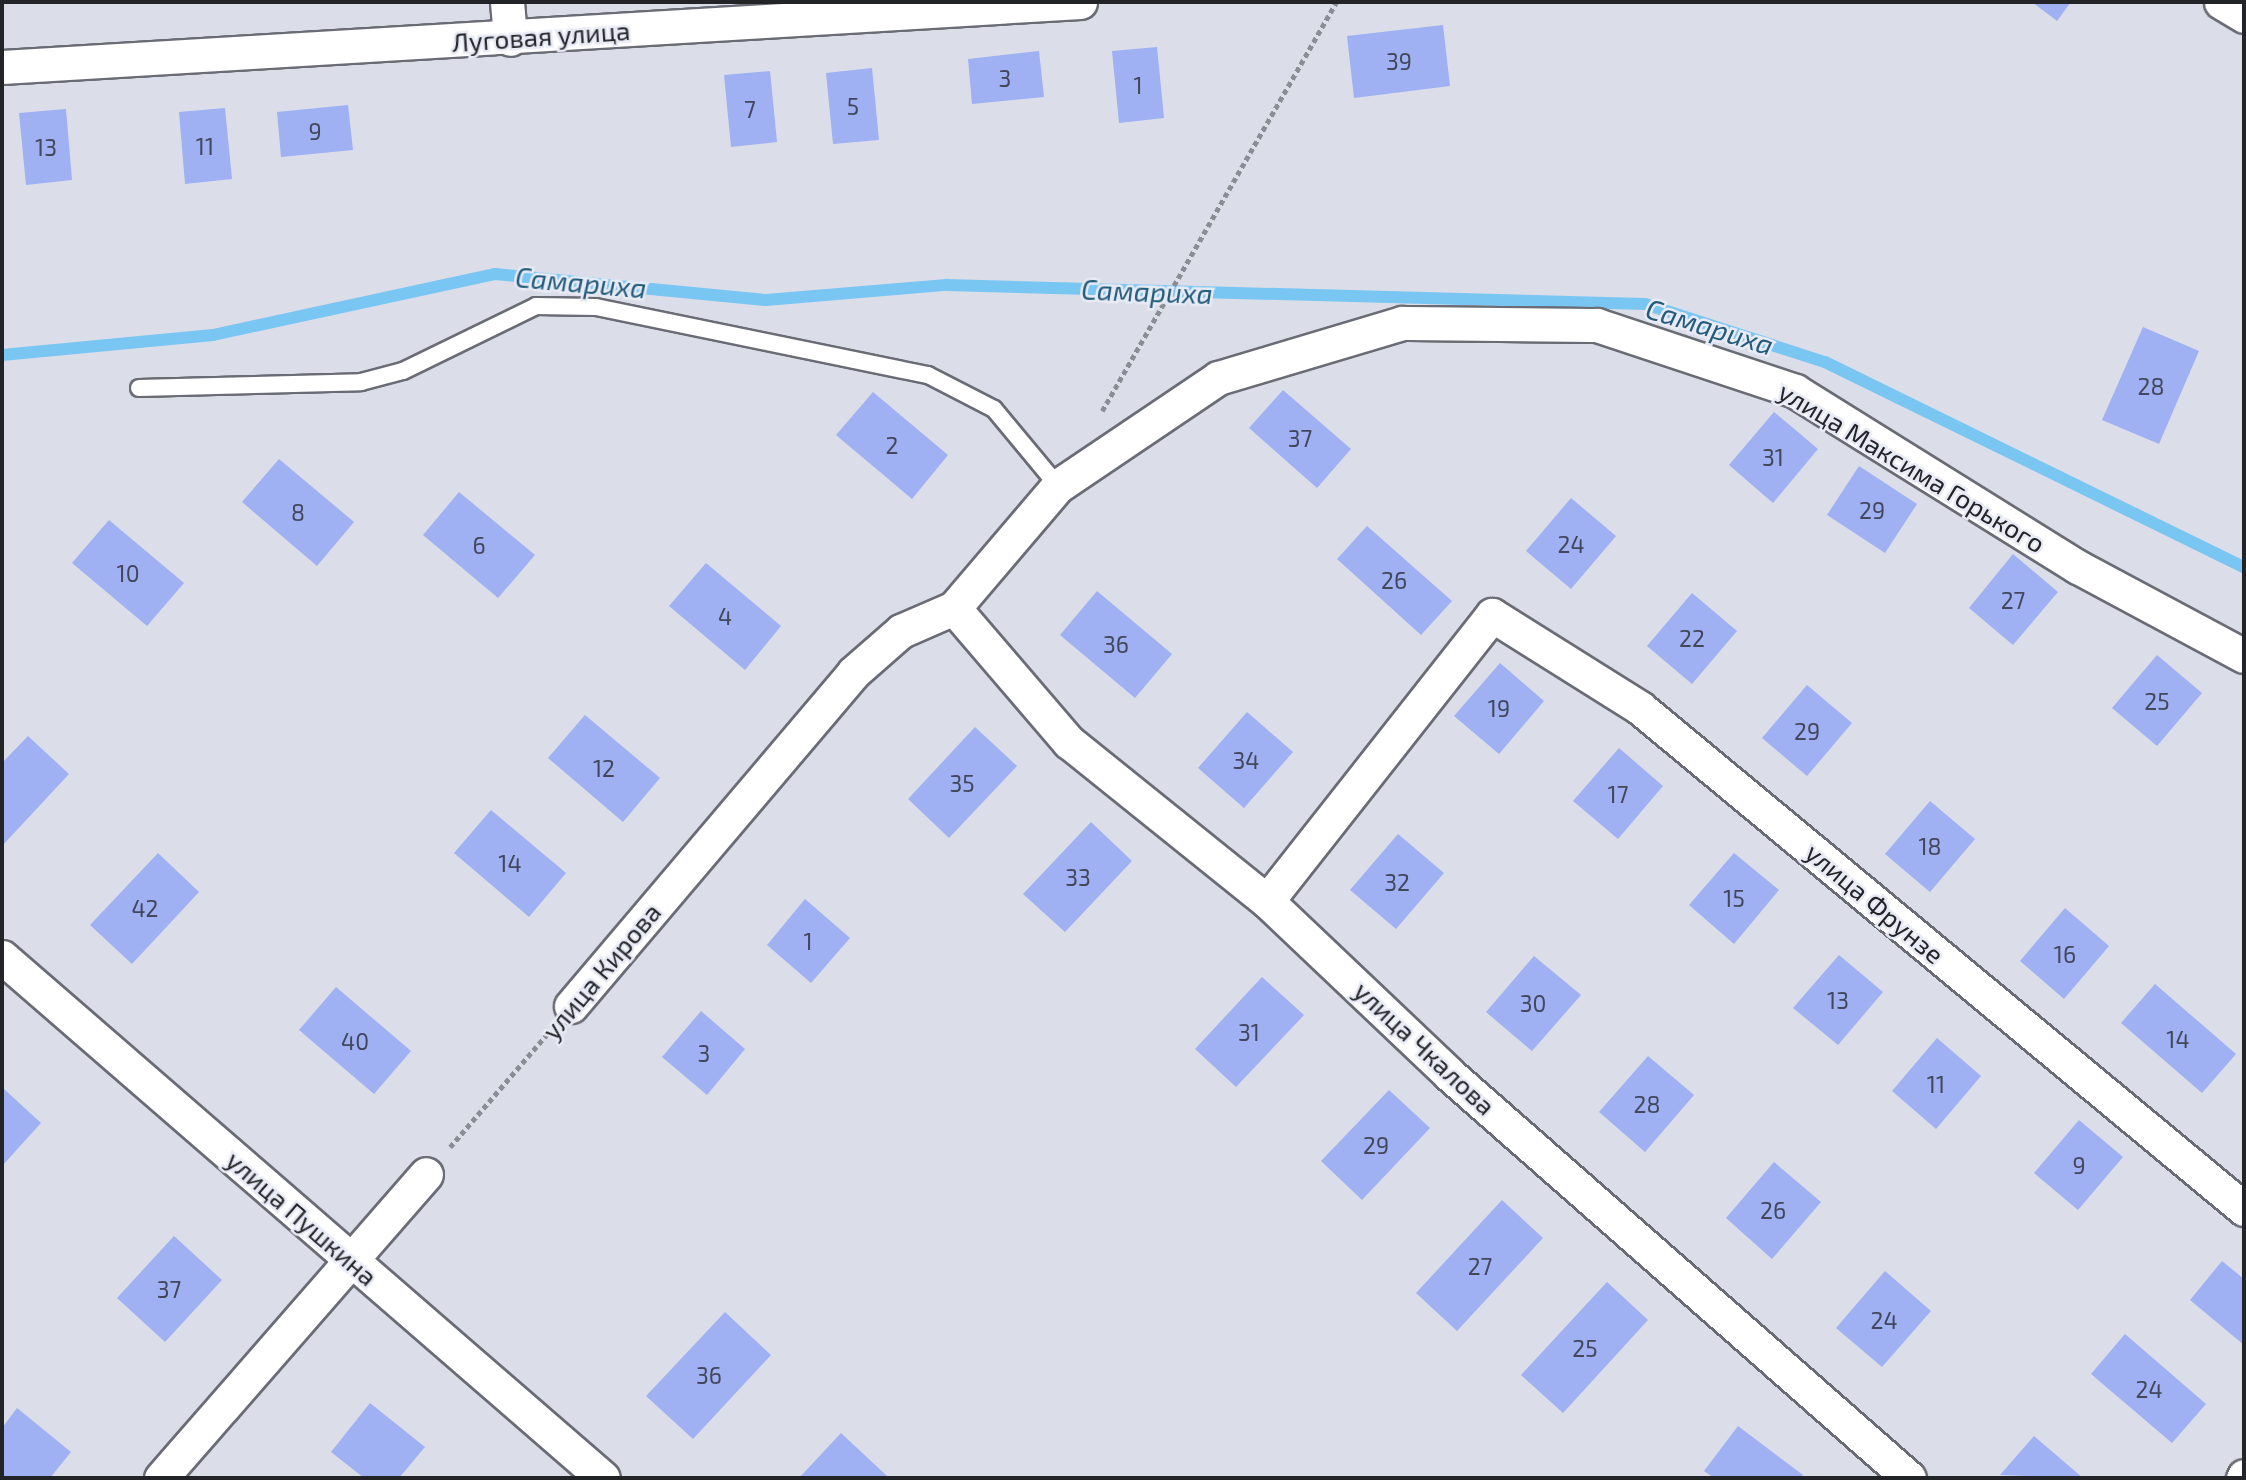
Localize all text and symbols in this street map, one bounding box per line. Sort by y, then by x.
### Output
street label: Луговая улица [451,14,631,58]
house number: 39 [1386,47,1412,75]
house number: 3 [999,64,1011,92]
house number: 1 [1133,71,1143,99]
house number: 5 [847,92,859,120]
house number: 7 [744,95,756,123]
house number: 9 [308,117,322,145]
house number: 11 [196,132,214,160]
house number: 13 [35,133,57,161]
water label: Самариха [514,260,648,304]
water label: Самариха [1081,272,1213,310]
water label: Самариха [1642,291,1778,361]
house number: 28 [2138,372,2164,400]
street label: улица Максима Горького [1773,375,2051,559]
house number: 37 [1288,424,1312,452]
house number: 2 [886,431,898,459]
house number: 31 [1762,443,1784,471]
house number: 29 [1859,496,1885,524]
house number: 8 [291,498,305,526]
house number: 24 [1557,530,1585,558]
house number: 6 [472,531,486,559]
house number: 10 [116,559,140,587]
house number: 26 [1381,566,1407,594]
house number: 27 [2001,586,2025,614]
house number: 4 [718,602,732,630]
house number: 22 [1679,624,1705,652]
house number: 36 [1103,630,1129,658]
house number: 25 [2144,687,2170,715]
house number: 19 [1488,694,1510,722]
house number: 29 [1794,717,1820,745]
house number: 34 [1233,746,1259,774]
house number: 12 [593,754,615,782]
house number: 35 [949,769,975,797]
house number: 17 [1608,780,1628,808]
house number: 18 [1918,832,1942,860]
street label: улица Фрунзе [1800,836,1950,970]
house number: 14 [498,849,522,877]
house number: 33 [1065,863,1091,891]
house number: 32 [1384,868,1410,896]
house number: 15 [1723,884,1745,912]
house number: 42 [131,894,159,922]
street label: улица Кирова [535,897,667,1045]
house number: 1 [803,927,813,955]
house number: 16 [2054,940,2076,968]
street label: улица Чкалова [1348,975,1502,1121]
house number: 13 [1827,986,1849,1014]
house number: 30 [1520,989,1546,1017]
house number: 31 [1238,1018,1260,1046]
house number: 14 [2166,1025,2190,1053]
house number: 40 [341,1027,369,1055]
house number: 3 [698,1039,710,1067]
house number: 11 [1927,1070,1945,1098]
house number: 28 [1634,1090,1660,1118]
house number: 29 [1363,1131,1389,1159]
street label: улица Пушкина [220,1144,384,1292]
house number: 9 [2072,1151,2086,1179]
house number: 26 [1760,1196,1786,1224]
house number: 27 [1468,1252,1492,1280]
house number: 37 [157,1275,181,1303]
house number: 24 [1870,1306,1898,1334]
house number: 25 [1572,1334,1598,1362]
house number: 36 [696,1361,722,1389]
house number: 24 [2135,1375,2163,1403]

